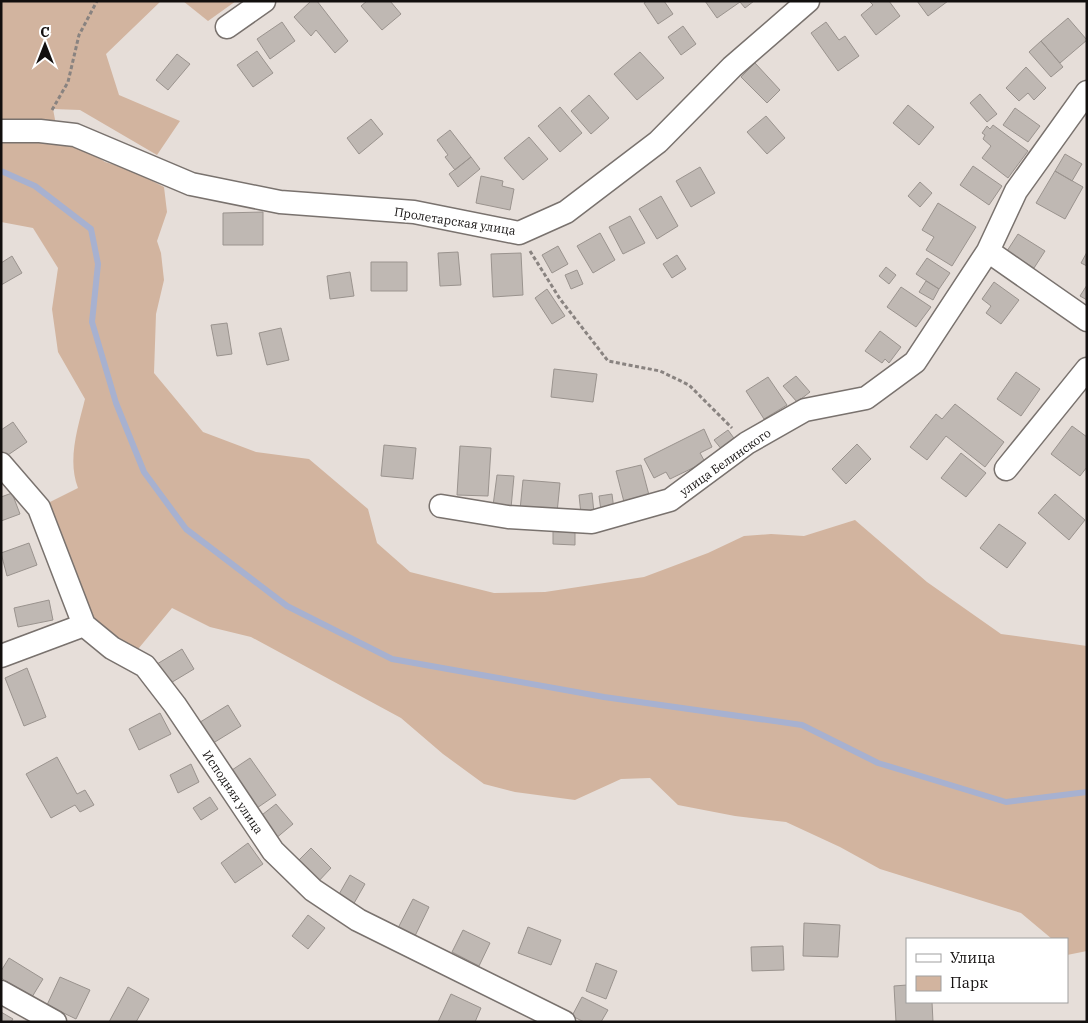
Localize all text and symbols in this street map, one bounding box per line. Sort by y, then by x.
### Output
north arrow [20,20,70,70]
text: С [40,23,50,41]
street label: Пролетарская улица [393,204,517,238]
street label: улица Белинского [677,425,774,499]
street label: Исподняя улица [199,747,267,837]
legend [906,938,1068,1003]
text: Улица [950,948,995,967]
text: Парк [950,973,988,992]

